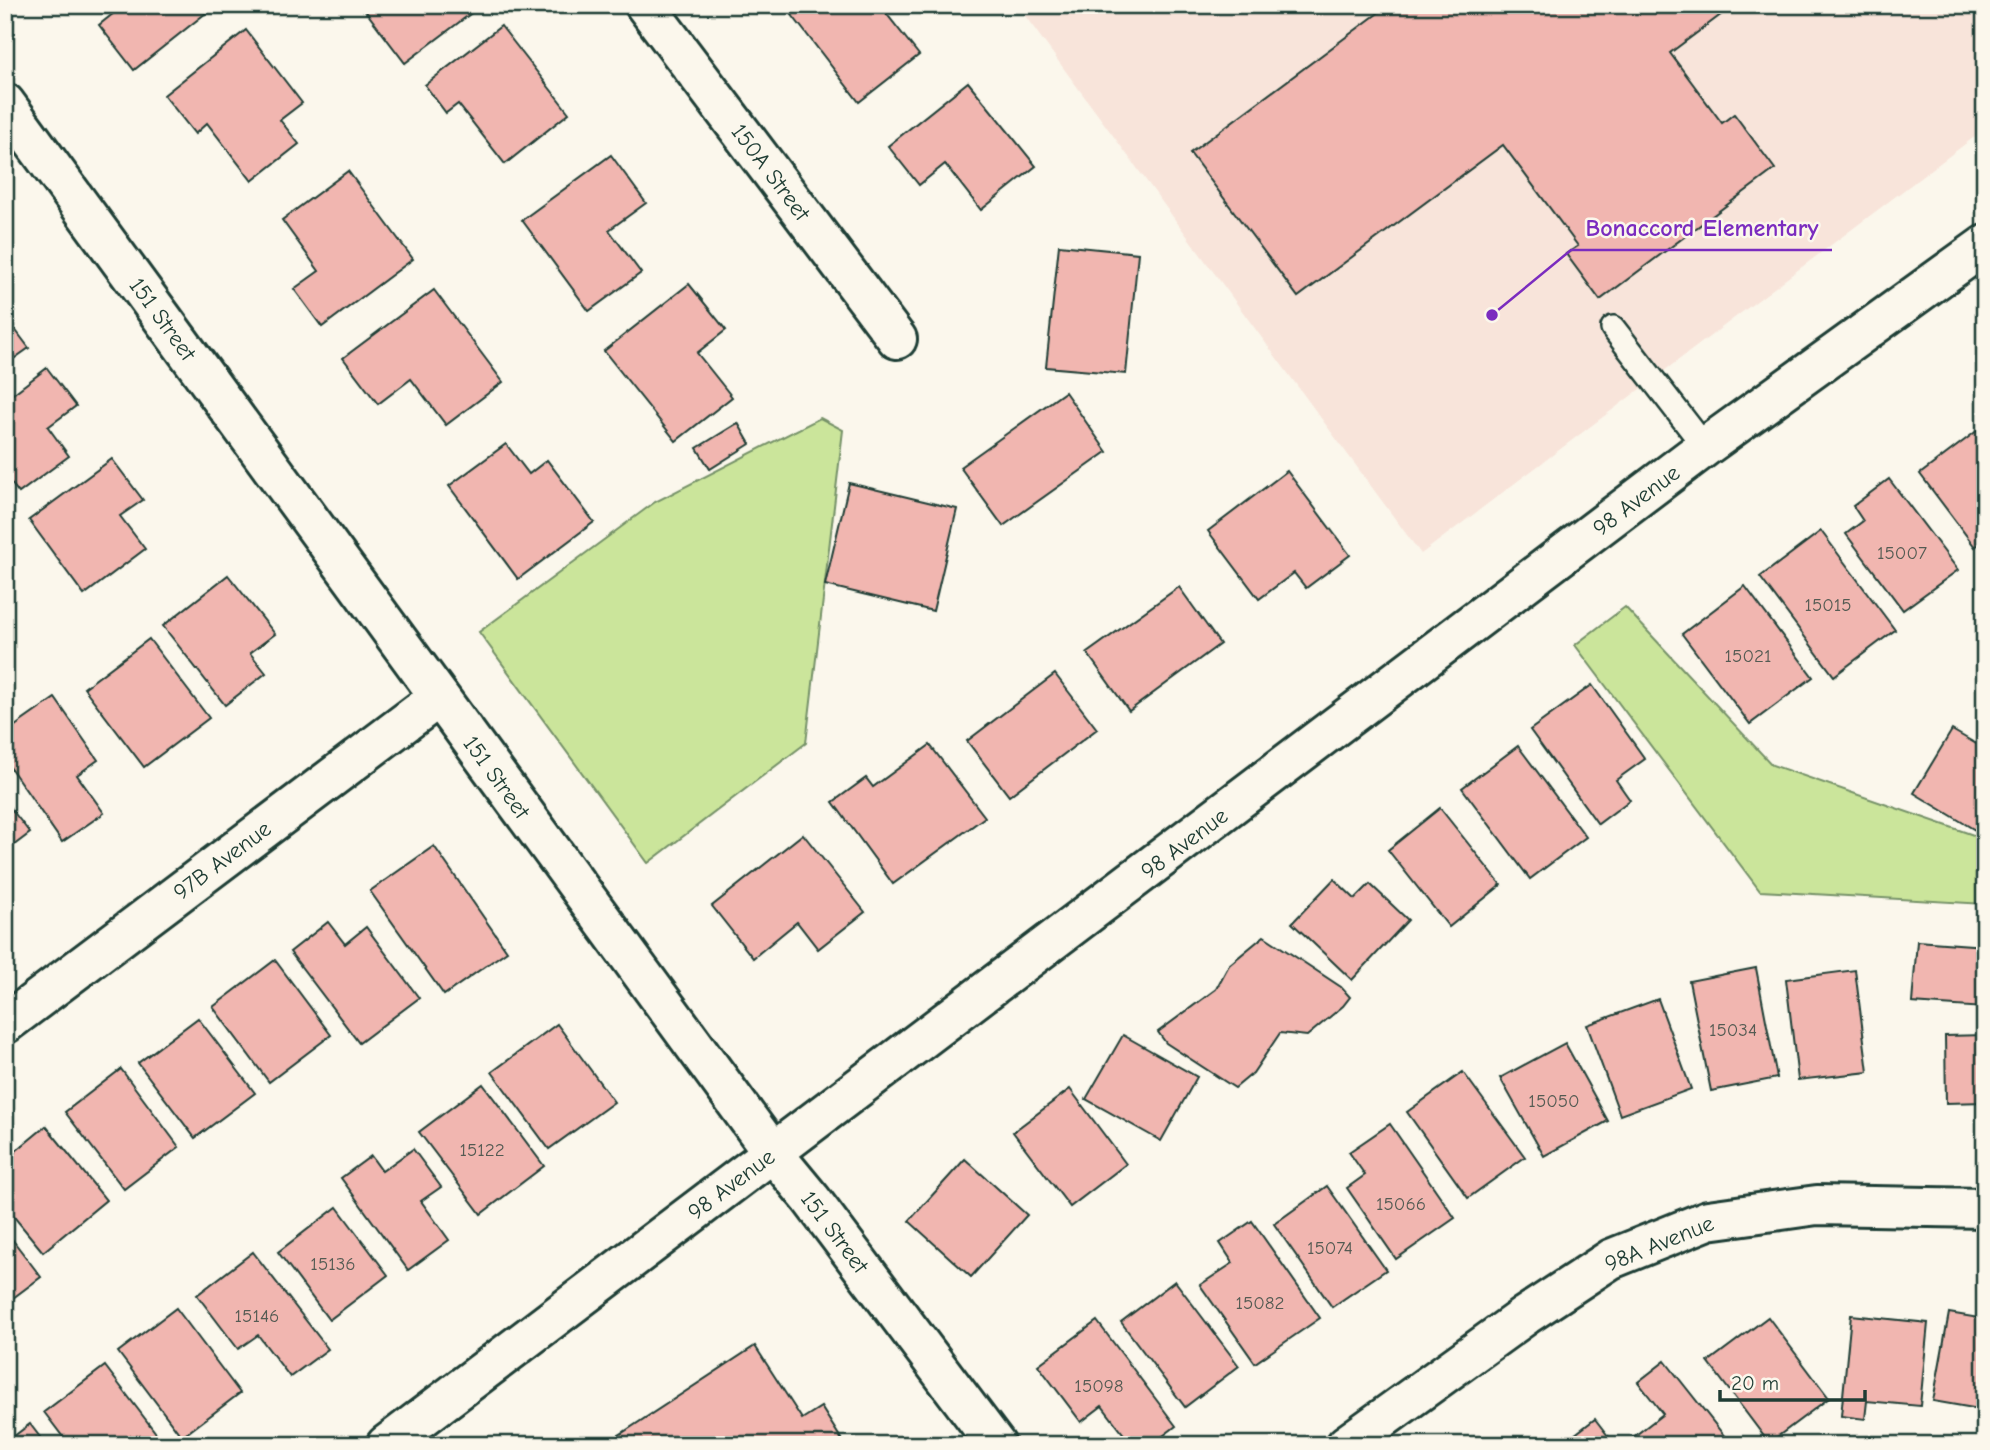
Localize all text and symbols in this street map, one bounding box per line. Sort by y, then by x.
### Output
street label: 150A Street [725,119,817,227]
callout: Bonaccord Elementary [1571,205,1832,250]
text: Bonaccord Elementary [1585,214,1819,242]
street label: 151 Street [123,273,203,367]
street label: 98 Avenue [1588,459,1685,542]
house number: 15007 [1877,542,1927,564]
house number: 15015 [1804,594,1852,616]
house number: 15021 [1725,645,1771,667]
street label: 151 Street [457,731,537,825]
street label: 98 Avenue [1136,802,1233,885]
street label: 97B Avenue [168,815,276,906]
house number: 15034 [1709,1019,1757,1041]
house number: 15050 [1528,1090,1580,1112]
house number: 15122 [459,1139,505,1161]
street label: 98 Avenue [683,1143,780,1226]
street label: 151 Street [795,1186,875,1280]
house number: 15066 [1376,1193,1426,1215]
street label: 98A Avenue [1601,1209,1718,1278]
house number: 15074 [1307,1237,1353,1259]
house number: 15136 [310,1253,356,1275]
house number: 15082 [1235,1292,1285,1314]
house number: 15146 [235,1305,279,1327]
scale bar [1720,1359,1866,1403]
text: 20 m [1731,1371,1779,1395]
house number: 15098 [1074,1375,1124,1397]

